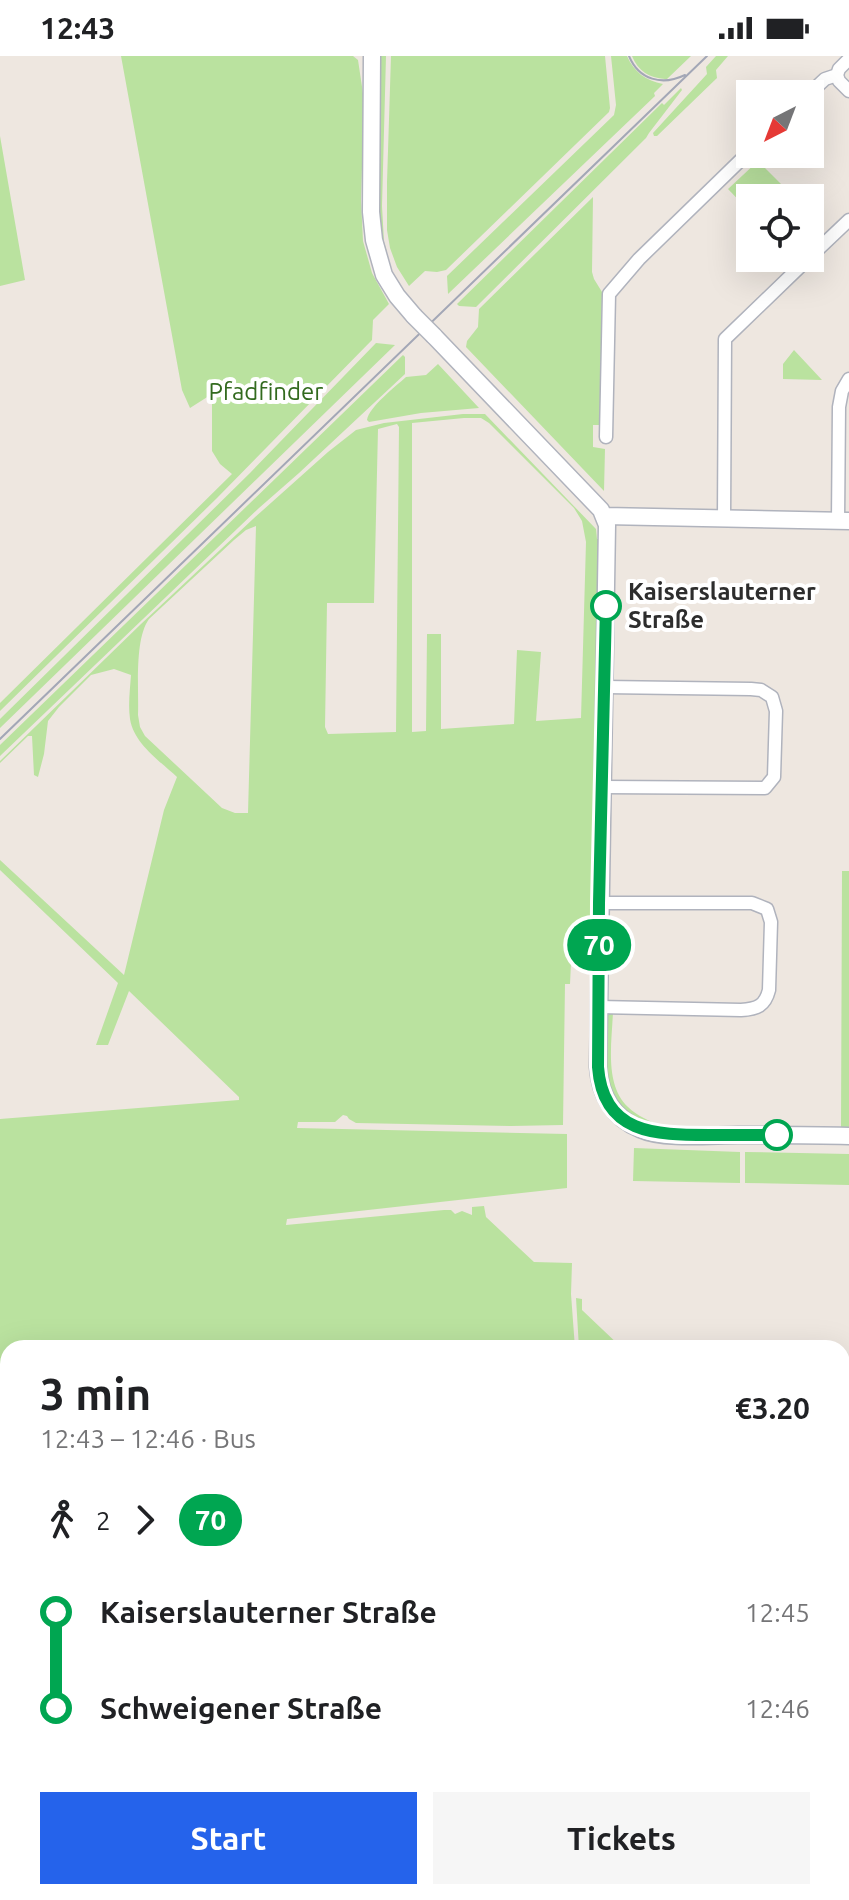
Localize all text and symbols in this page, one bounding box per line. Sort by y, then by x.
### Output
text: 12:43 [40,11,115,45]
north arrow [736,80,824,168]
map controls [736,80,824,272]
button: locate [736,184,824,272]
park label: Pfadfinder [209,378,323,405]
place label: Kaiserslauterner Straße [628,578,816,633]
marker: Kaiserslauterner Straße [591,591,621,621]
line badge: 70 [563,919,635,971]
text: 70 [583,929,615,960]
unlabelled marker [762,1120,792,1150]
text: 3 min [40,1369,151,1418]
text: €3.20 [735,1391,810,1425]
text: 12:43 – 12:46 · Bus [40,1424,256,1453]
icon: walk [40,1498,84,1542]
icon: forward [123,1498,167,1542]
text: 70 [195,1504,226,1535]
text: 2 [96,1506,111,1535]
text: Kaiserslauterner Straße [100,1595,437,1629]
text: 12:45 [745,1598,810,1627]
text: Schweigener Straße [100,1691,382,1725]
text: 12:46 [745,1694,810,1723]
button: Start [40,1792,417,1884]
button: Tickets [433,1792,810,1884]

